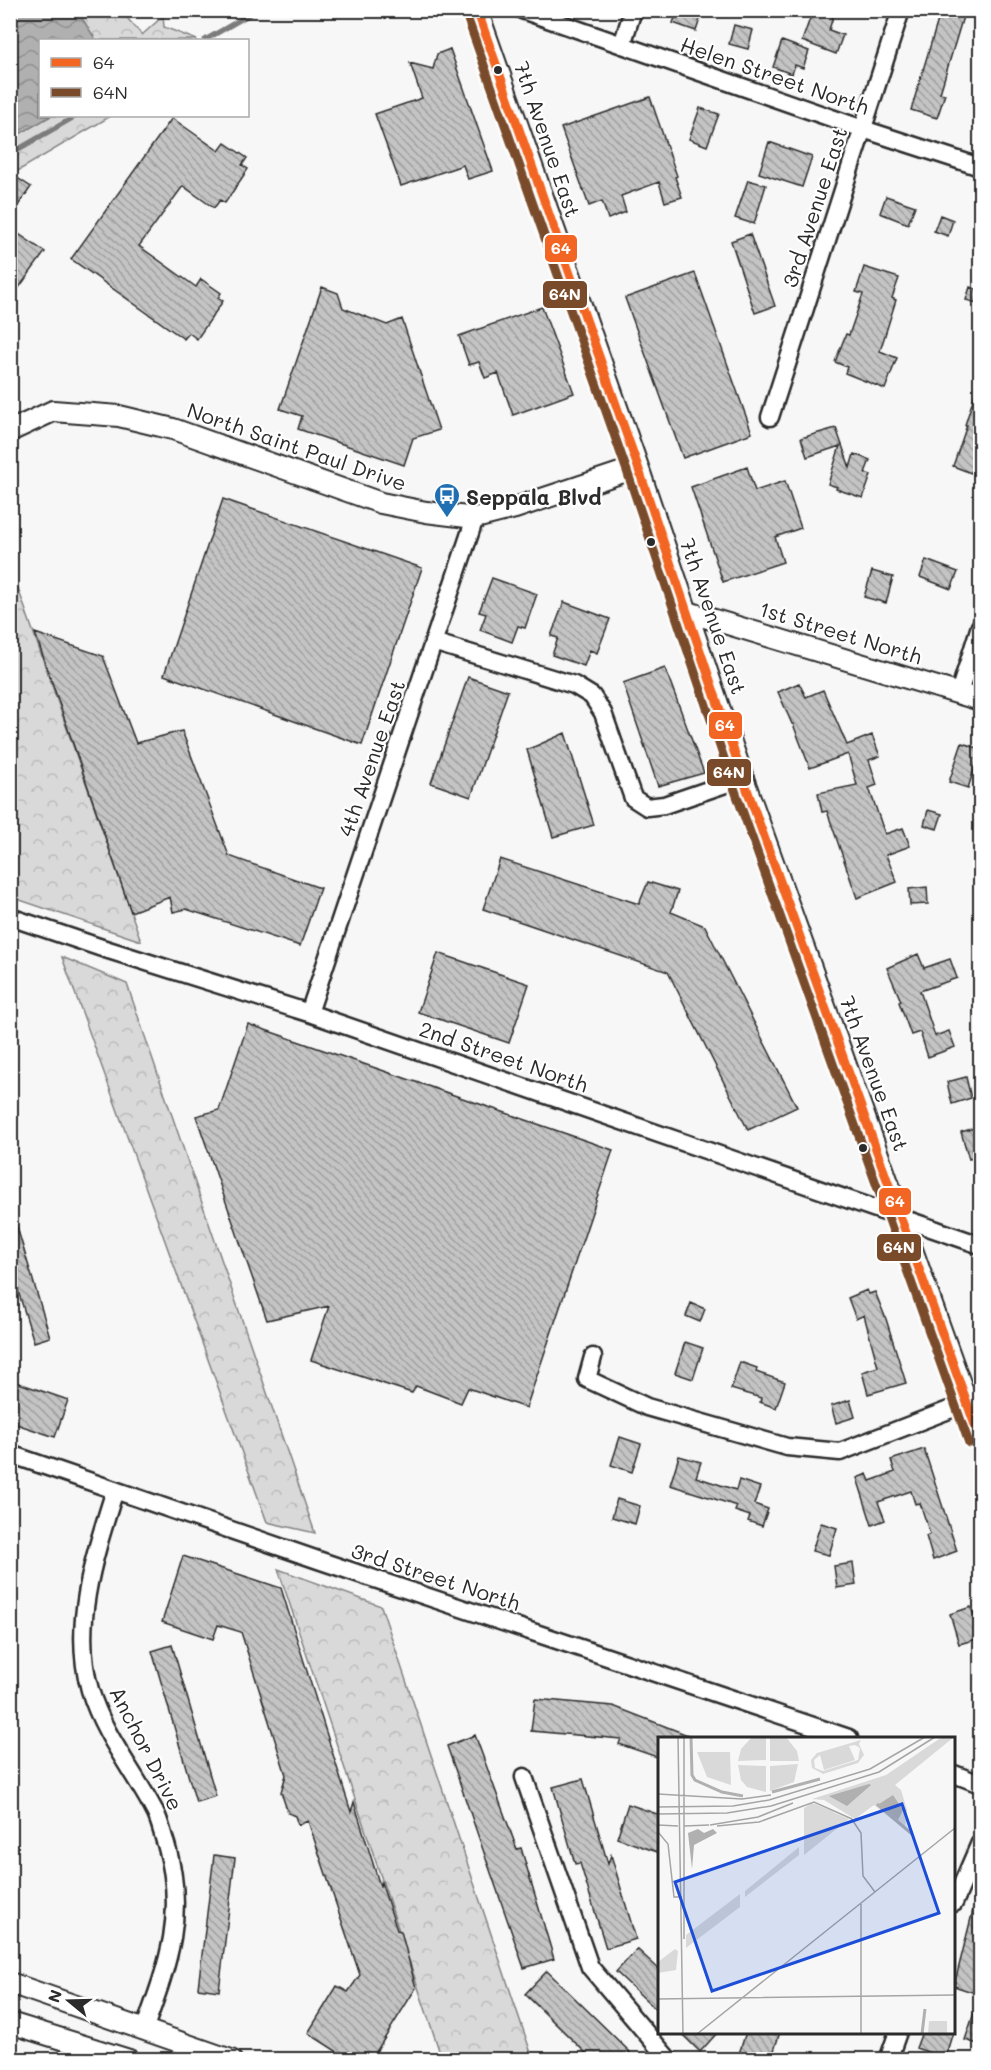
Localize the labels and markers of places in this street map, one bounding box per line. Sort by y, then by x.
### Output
unlabelled marker [492,64,504,76]
bus stop icon: Seppala Blvd [432,481,462,519]
place label: Seppala Blvd [466,483,602,510]
unlabelled marker [645,536,657,548]
unlabelled marker [857,1142,869,1154]

